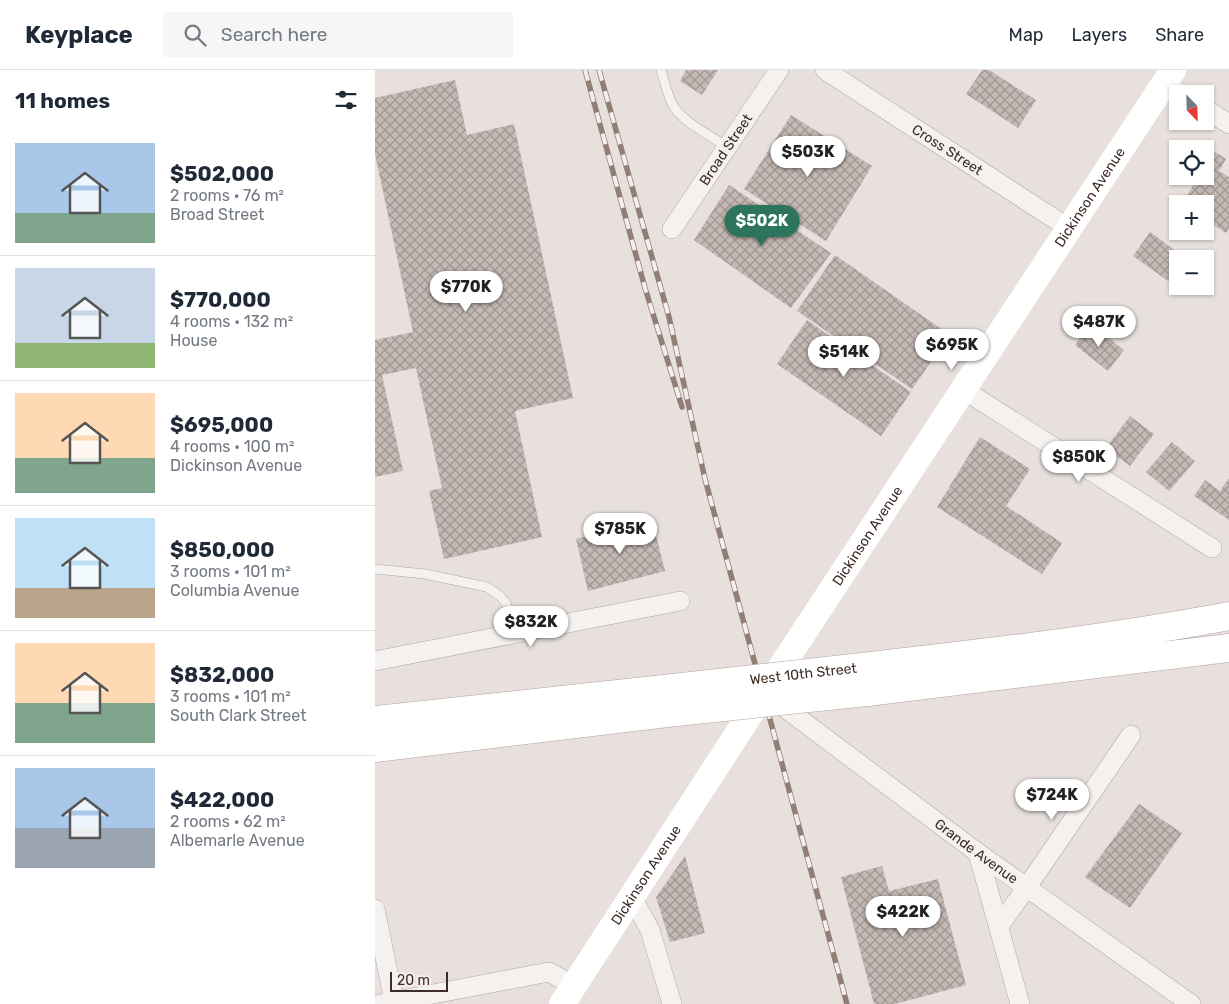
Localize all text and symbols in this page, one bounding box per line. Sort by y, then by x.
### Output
search box [163,12,513,57]
text: Keyplace [25,21,133,49]
icon: search [181,21,209,49]
text: Search here [221,23,327,46]
text: Map [1009,24,1044,46]
text: Layers [1072,24,1127,46]
text: Share [1155,24,1204,46]
north arrow [1169,85,1214,130]
map controls [1169,85,1214,295]
icon: filters [332,86,360,114]
text: 11 homes [15,88,110,113]
street label: Broad Street [695,110,756,188]
street label: Cross Street [909,120,986,179]
pin: $503K [773,136,843,178]
button: locate [1169,140,1214,185]
text: $503K [781,142,835,161]
street label: Dickinson Avenue [1051,144,1128,250]
text: $502,000 [170,161,274,186]
icon: home [55,163,115,223]
text: 2 rooms · 76 m² [170,186,284,205]
button: + [1169,195,1214,240]
pin: $502K [727,204,797,247]
text: Broad Street [170,205,264,224]
text: $502K [736,211,788,230]
button: − [1169,250,1214,295]
pin: $770K [431,270,501,313]
text: $770K [441,277,491,296]
text: $770,000 [170,287,271,312]
icon: home [55,288,115,348]
pin: $487K [1064,306,1134,348]
text: 4 rooms · 132 m² [170,312,293,331]
text: $487K [1073,312,1125,331]
pin: $695K [917,328,987,371]
text: House [170,331,217,350]
text: $695K [926,335,978,354]
pin: $514K [809,336,879,378]
text: $514K [819,342,869,361]
text: $695,000 [170,412,273,437]
icon: home [55,413,115,473]
text: 4 rooms · 100 m² [170,437,294,456]
pin: $850K [1044,440,1114,483]
text: $850K [1052,447,1106,466]
text: Dickinson Avenue [170,456,302,475]
street label: Dickinson Avenue [828,483,906,589]
pin: $785K [585,512,655,555]
text: $785K [594,519,646,538]
text: $850,000 [170,537,274,562]
icon: home [55,538,115,598]
text: 3 rooms · 101 m² [170,562,291,581]
text: Columbia Avenue [170,581,299,600]
pin: $832K [496,606,566,648]
text: $832K [504,612,558,631]
street label: West 10th Street [749,659,858,688]
text: $832,000 [170,662,274,687]
icon: home [55,663,115,723]
text: 3 rooms · 101 m² [170,687,291,706]
text: South Clark Street [170,706,306,725]
pin: $724K [1017,778,1087,821]
text: $724K [1026,785,1078,804]
text: $422,000 [170,787,274,812]
icon: home [55,788,115,848]
text: 2 rooms · 62 m² [170,812,286,831]
street label: Grande Avenue [931,815,1022,887]
street label: Dickinson Avenue [607,822,685,928]
text: Albemarle Avenue [170,831,305,850]
pin: $422K [868,896,938,938]
text: $422K [876,902,930,921]
scale bar [390,969,447,992]
text: 20 m [397,972,430,989]

